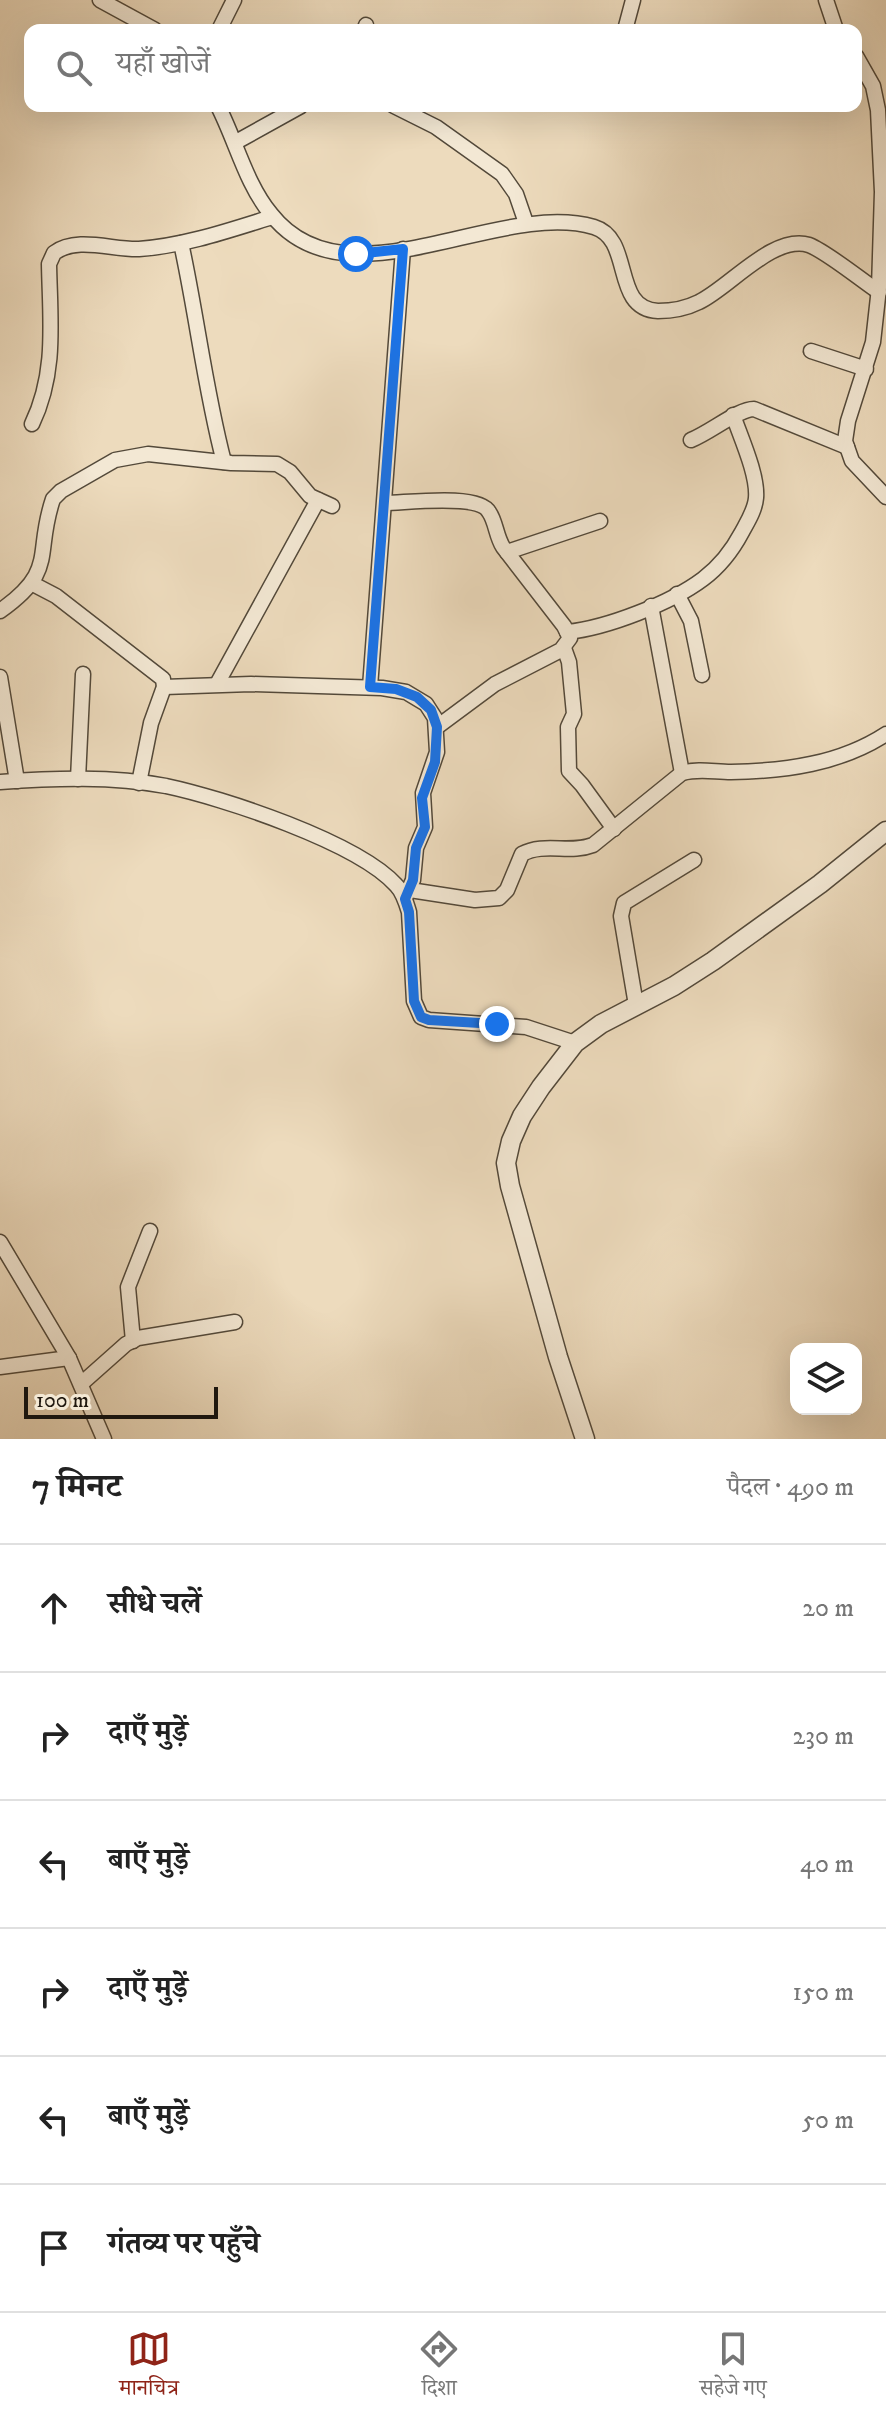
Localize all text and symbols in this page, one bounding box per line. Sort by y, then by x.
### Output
search box [24,24,862,112]
icon: search [52,46,96,90]
text: यहाँ खोजें [116,46,210,83]
route start [338,236,374,272]
route end [479,1006,515,1042]
map controls [790,1343,862,1415]
button: layers [790,1343,862,1415]
scale bar [24,1383,218,1419]
text: 100 m [36,1387,89,1414]
text: 7 मिनट [32,1466,122,1508]
text: पैदल · 490 m [727,1471,854,1504]
icon: ahead [32,1586,76,1630]
text: सीधे चलें [108,1586,201,1623]
text: 20 m [802,1592,854,1625]
icon: right [32,1714,76,1758]
text: दाएँ मुड़ें [108,1714,188,1751]
text: 230 m [792,1720,854,1753]
icon: left [32,1842,76,1886]
text: बाएँ मुड़ें [108,1842,189,1879]
text: 40 m [800,1848,854,1881]
icon: right [32,1970,76,2014]
text: दाएँ मुड़ें [108,1970,188,2007]
text: 150 m [793,1976,854,2009]
icon: left [32,2098,76,2142]
text: बाएँ मुड़ें [108,2098,189,2135]
text: 50 m [802,2104,854,2137]
icon: arrive [32,2226,76,2270]
text: गंतव्य पर पहुँचे [108,2226,260,2263]
tab: मानचित्र [119,2327,179,2409]
tab: दिशा [417,2327,461,2409]
tab: सहेजे गए [700,2327,767,2409]

